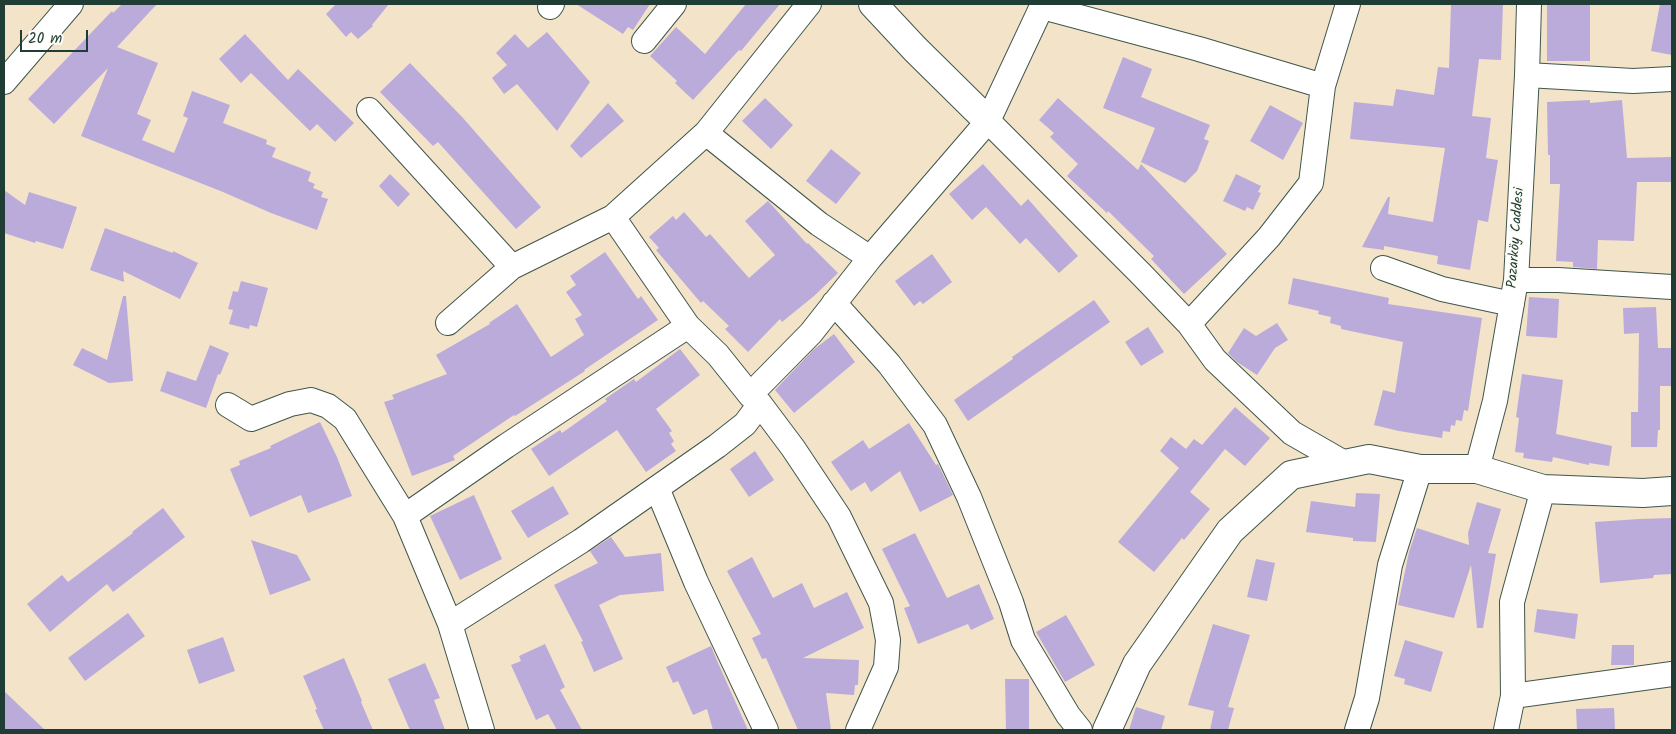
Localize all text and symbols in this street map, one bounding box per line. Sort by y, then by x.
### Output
scale bar [22,20,90,52]
text: 20 m [28,27,62,51]
street label: Pazarköy Caddesi [1505,187,1529,289]

